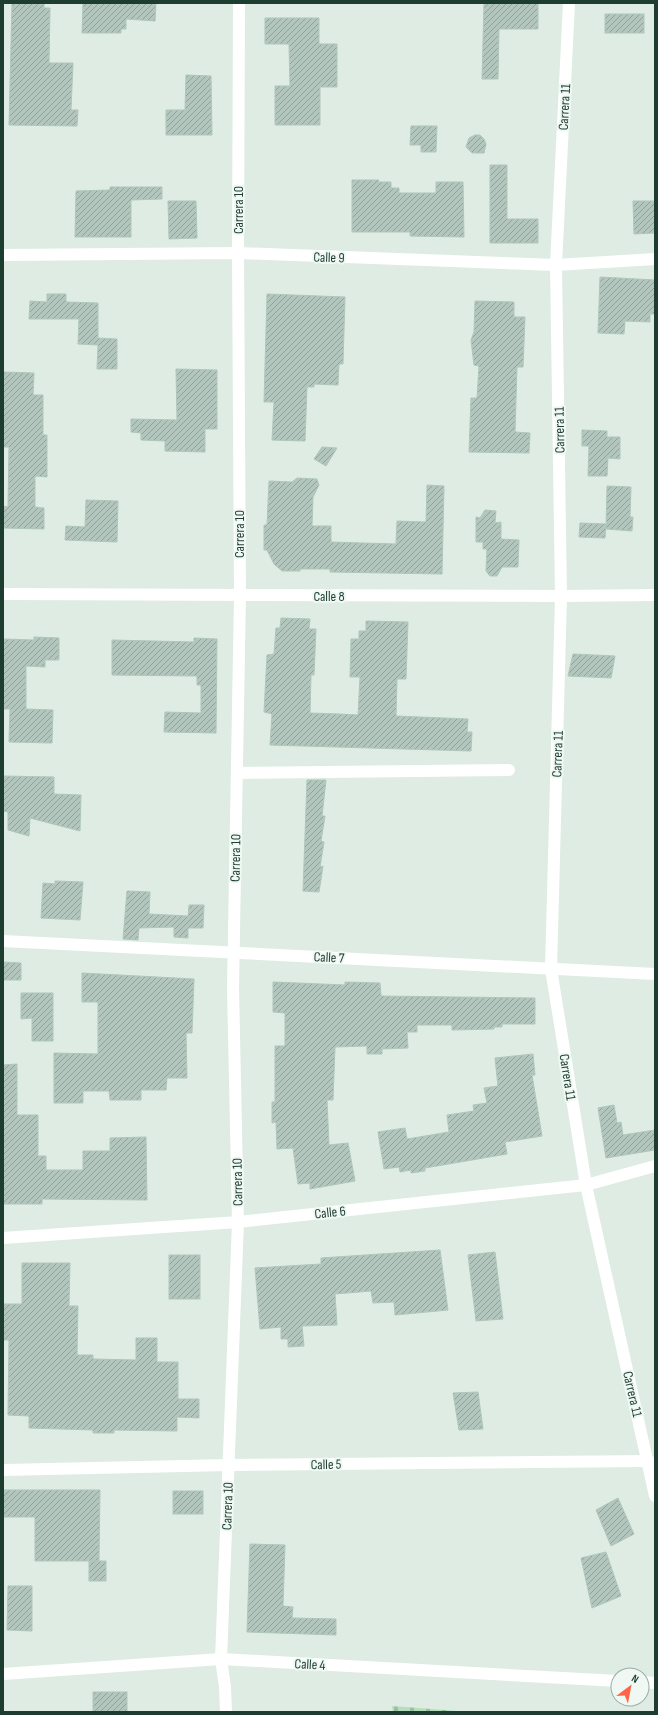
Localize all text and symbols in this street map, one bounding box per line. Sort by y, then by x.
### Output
street label: Carrera 11 [555,83,574,131]
street label: Carrera 10 [230,186,247,234]
street label: Calle 9 [313,248,345,267]
street label: Carrera 11 [551,406,568,453]
street label: Carrera 10 [231,510,248,558]
street label: Calle 8 [313,588,345,605]
street label: Carrera 11 [548,730,567,778]
street label: Carrera 10 [227,834,244,882]
street label: Calle 7 [313,948,345,967]
street label: Carrera 11 [555,1053,580,1102]
street label: Carrera 10 [229,1158,246,1206]
street label: Calle 6 [314,1202,346,1223]
street label: Carrera 11 [619,1370,646,1419]
street label: Calle 5 [311,1456,342,1473]
street label: Carrera 10 [218,1482,237,1530]
street label: Calle 4 [294,1655,326,1674]
north arrow [610,1667,650,1707]
text: N [629,1672,641,1686]

